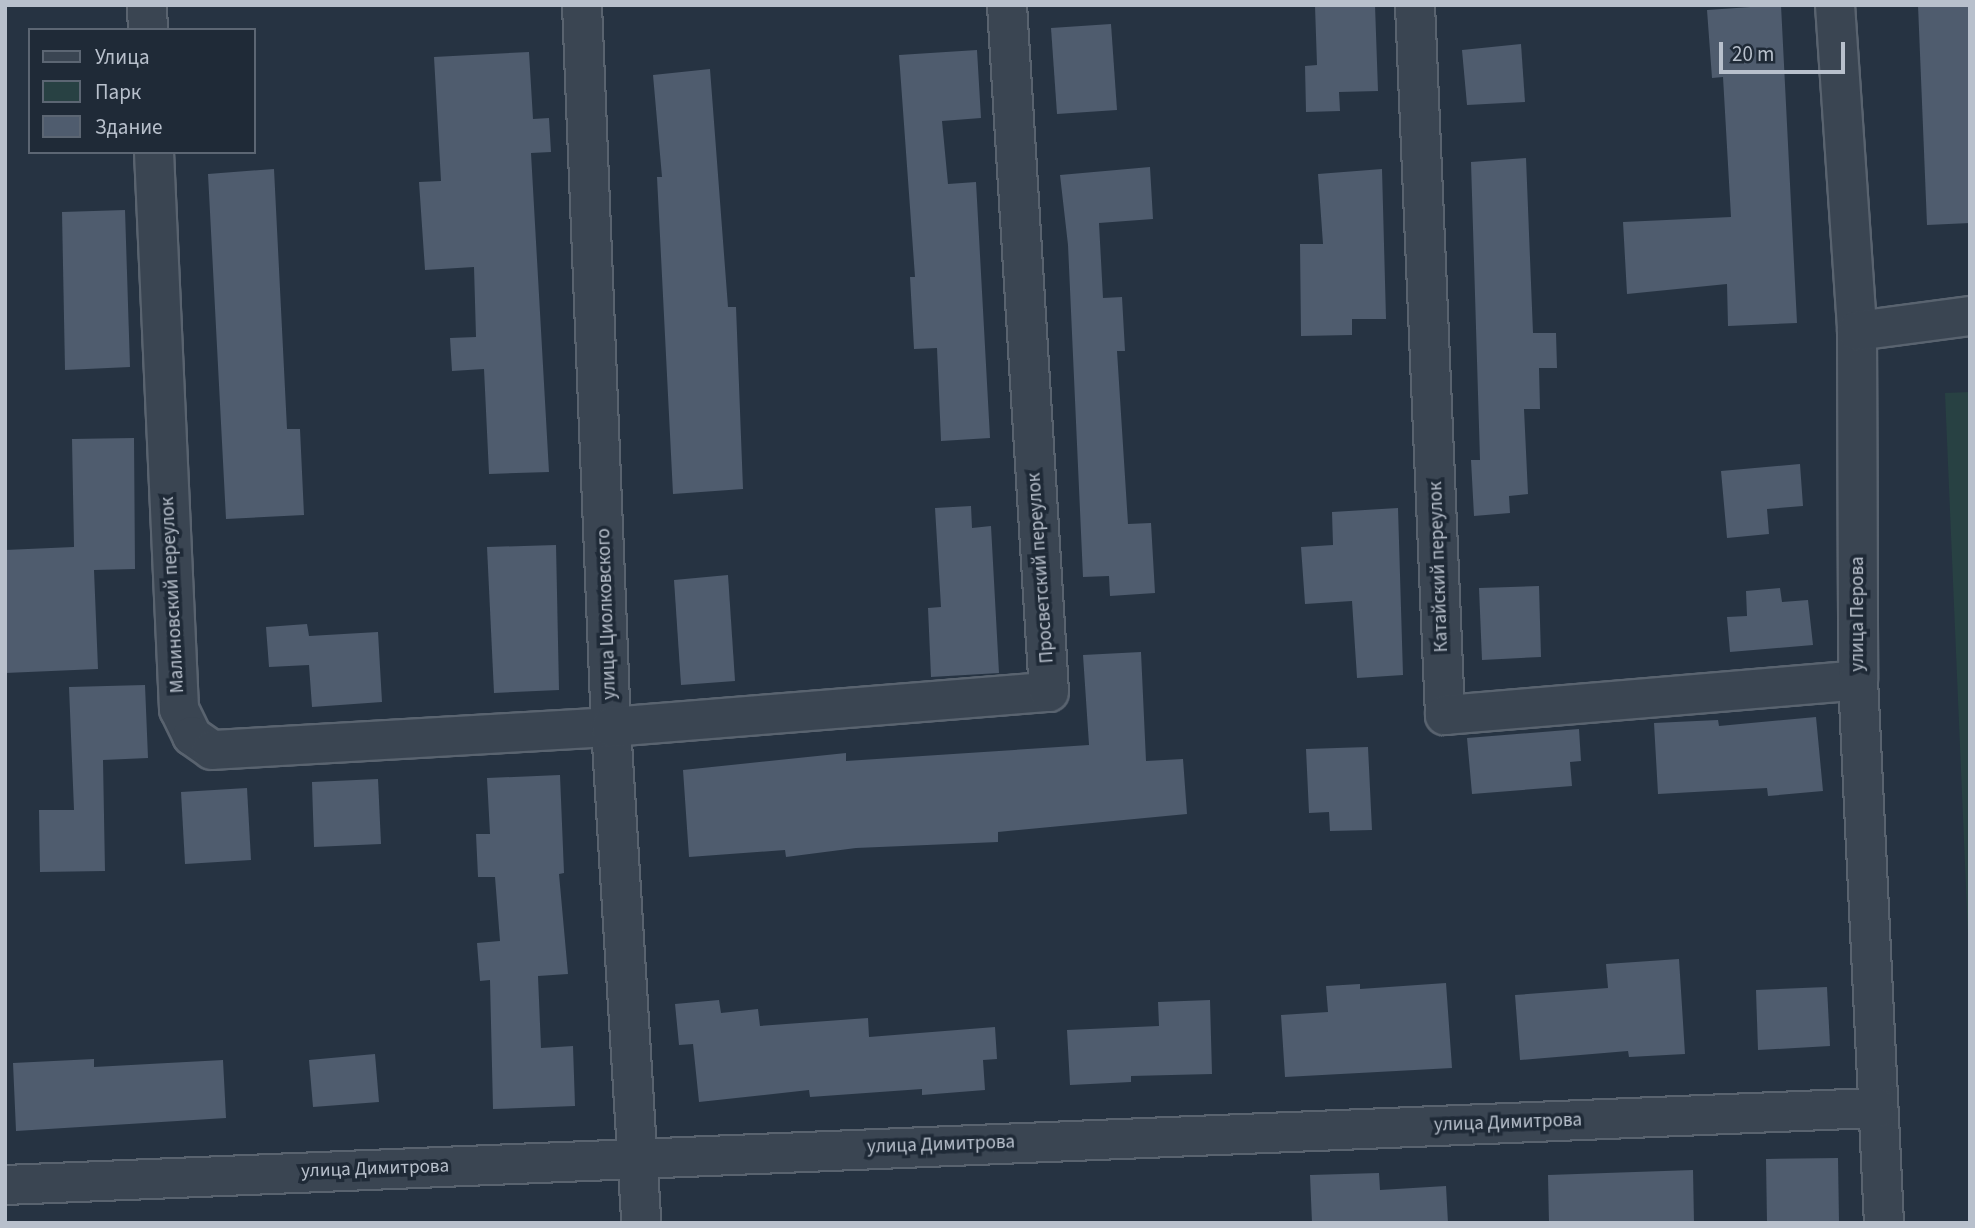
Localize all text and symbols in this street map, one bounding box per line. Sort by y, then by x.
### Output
legend [28,28,256,154]
scale bar [1723,28,1849,72]
text: 20 m [1732,39,1774,69]
text: Улица [95,42,150,72]
text: Парк [95,77,141,107]
text: Здание [95,112,163,142]
street label: Просветский переулок [1023,472,1059,664]
street label: Катайский переулок [1425,481,1453,653]
street label: Малиновский переулок [156,496,190,694]
street label: улица Циолковского [593,528,621,700]
street label: улица Перова [1847,556,1869,672]
street label: улица Димитрова [1434,1109,1582,1137]
street label: улица Димитрова [867,1131,1015,1159]
street label: улица Димитрова [301,1155,449,1183]

